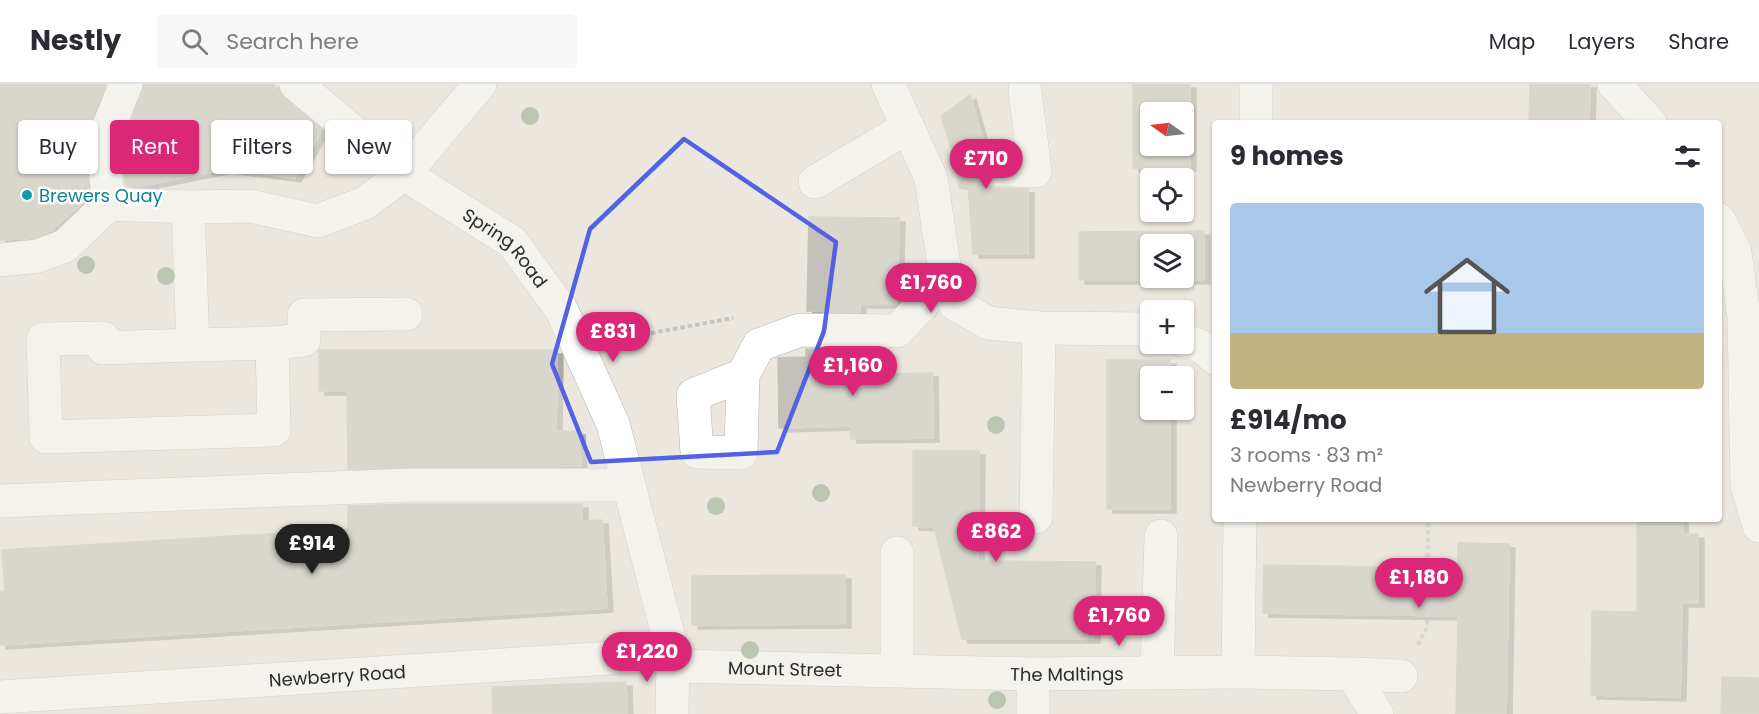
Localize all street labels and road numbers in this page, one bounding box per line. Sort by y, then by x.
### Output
street label: Spring Road [458,202,554,292]
street label: Mount Street [728,655,842,682]
street label: Newberry Road [268,659,407,692]
street label: The Maltings [1010,661,1124,687]

